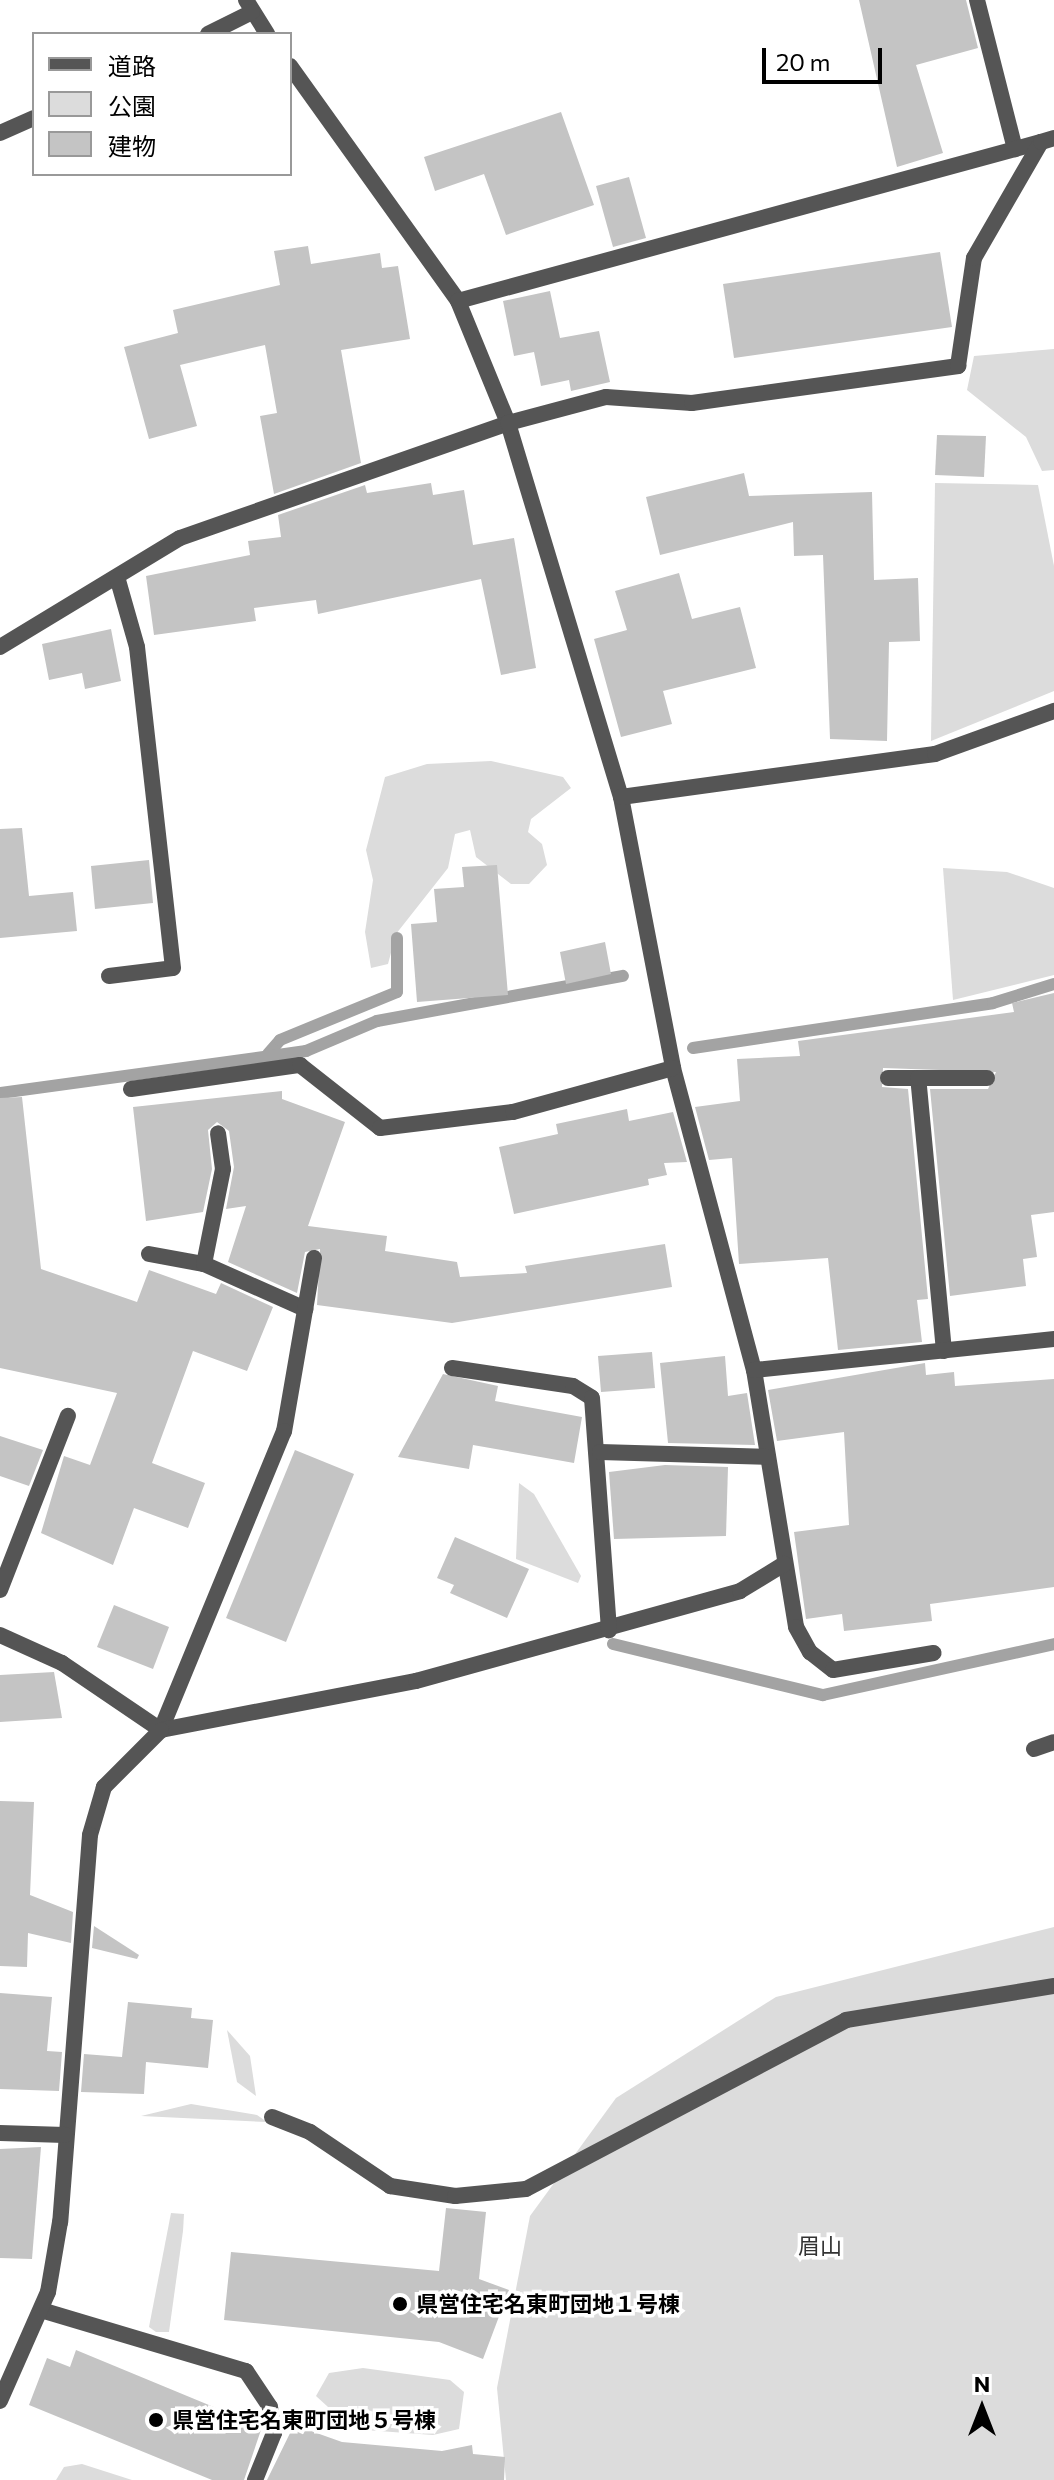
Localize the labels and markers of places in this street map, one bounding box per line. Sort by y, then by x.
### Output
place label: 県営住宅名東町団地１号棟 [416,2291,680,2317]
marker: 県営住宅名東町団地１号棟 [391,2295,409,2313]
place label: 県営住宅名東町団地５号棟 [172,2407,436,2433]
marker: 県営住宅名東町団地５号棟 [147,2411,165,2429]

